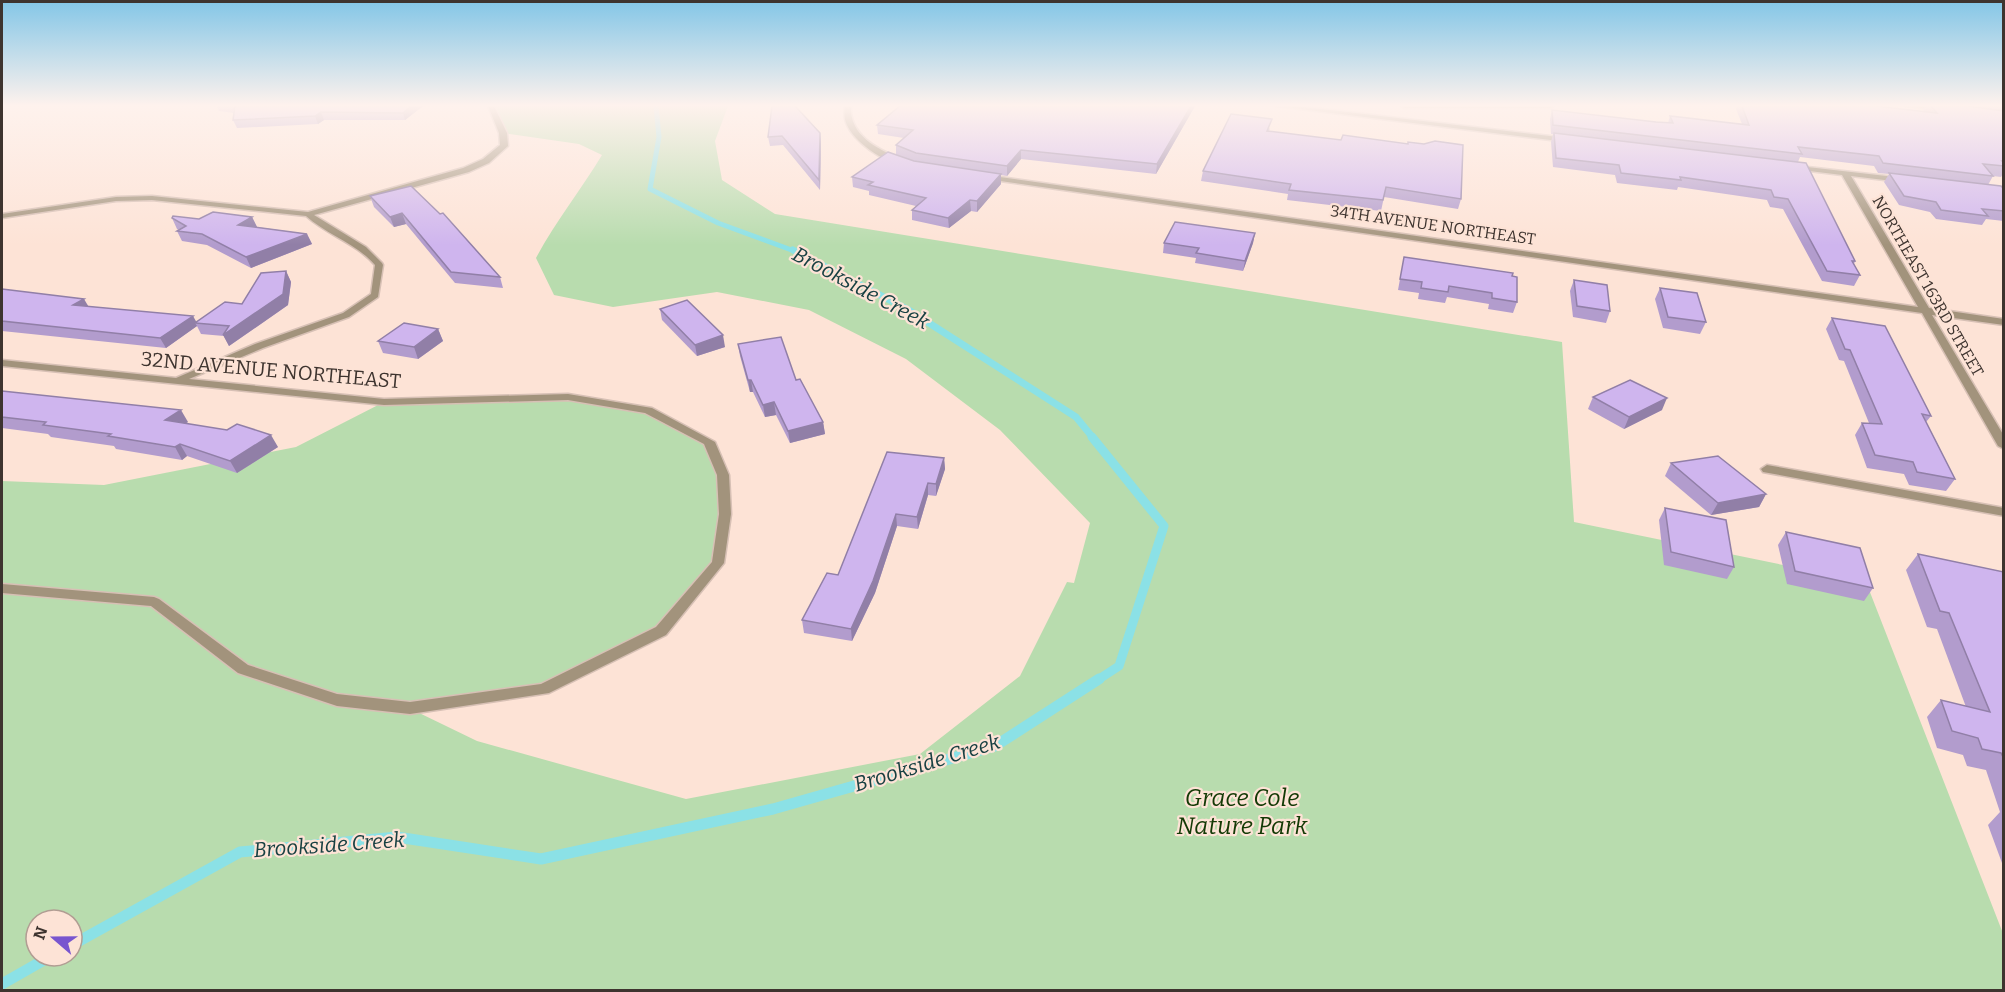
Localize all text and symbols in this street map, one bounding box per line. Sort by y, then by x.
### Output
street label: NORTHEAST 163RD STREET [1868,192,1988,380]
street label: 34TH AVENUE NORTHEAST [1329,201,1537,249]
water label: Brookside Creek [788,241,935,335]
street label: 32ND AVENUE NORTHEAST [140,347,402,393]
water label: Brookside Creek [851,728,1004,798]
park label: Grace Cole Nature Park [1176,784,1309,840]
water label: Brookside Creek [253,827,406,863]
north arrow [24,908,84,968]
text: N [29,924,51,942]

